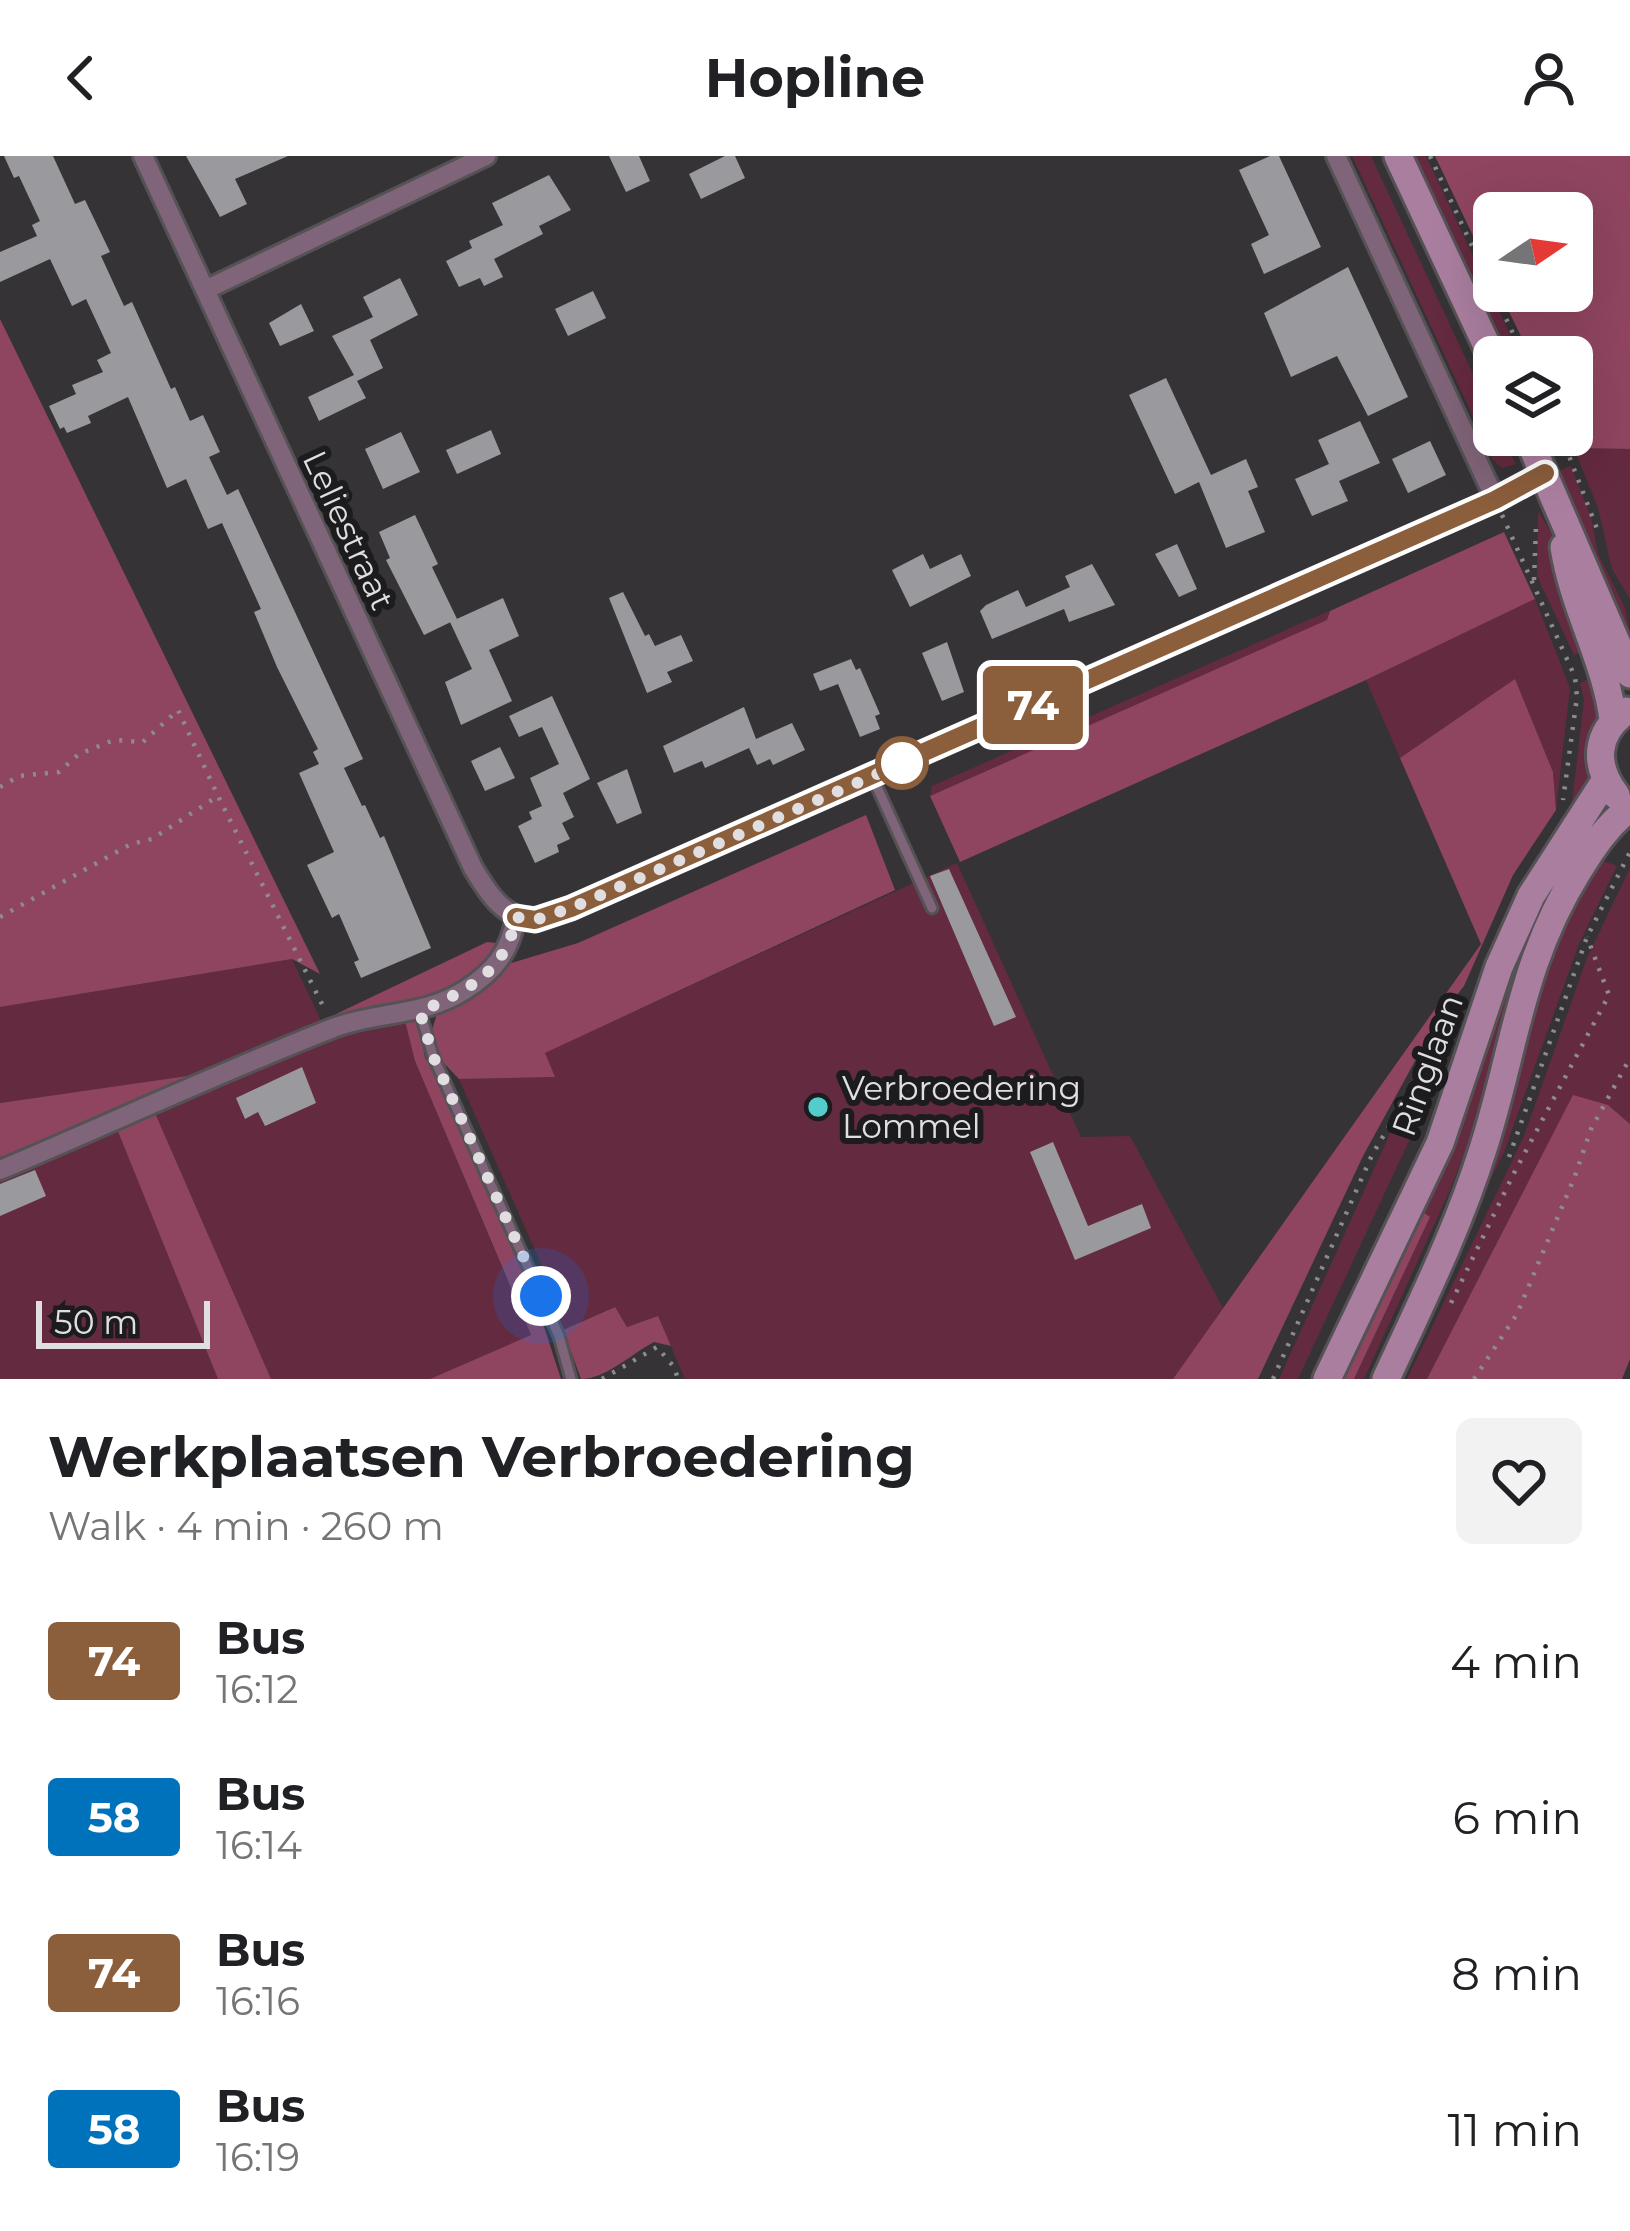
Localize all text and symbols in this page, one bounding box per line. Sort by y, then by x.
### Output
icon: back [48,45,114,111]
text: Hopline [705,45,925,111]
icon: person [1516,45,1582,111]
north arrow [1473,192,1593,312]
map controls [1473,192,1593,456]
button: layers [1473,336,1593,456]
street label: Leliestraat [295,444,403,616]
line badge: 74 [979,666,1087,744]
text: 74 [1007,679,1059,731]
unlabelled marker [877,738,927,788]
street label: Ringlaan [1383,989,1471,1141]
place label: Verbroedering Lommel [842,1068,1081,1146]
marker: Verbroedering Lommel [805,1094,831,1120]
your location [511,1266,571,1326]
scale bar [36,1295,210,1348]
text: 50 m [54,1302,138,1342]
button: heart [1456,1418,1582,1544]
text: Werkplaatsen Verbroedering [48,1422,915,1491]
text: Walk · 4 min · 260 m [48,1502,444,1550]
text: Bus [216,1610,305,1665]
text: 4 min [1450,1634,1582,1689]
text: 74 [88,1635,140,1687]
text: 16:12 [216,1665,298,1713]
text: Bus [216,1766,305,1821]
text: 6 min [1453,1790,1582,1845]
text: 58 [88,1791,140,1843]
text: 16:14 [216,1821,302,1869]
text: Bus [216,1922,305,1977]
text: 8 min [1451,1946,1582,2001]
text: 74 [88,1947,140,1999]
text: 16:16 [216,1977,300,2025]
text: Bus [216,2078,305,2133]
text: 11 min [1447,2102,1582,2157]
text: 58 [88,2103,140,2155]
text: 16:19 [216,2133,300,2181]

